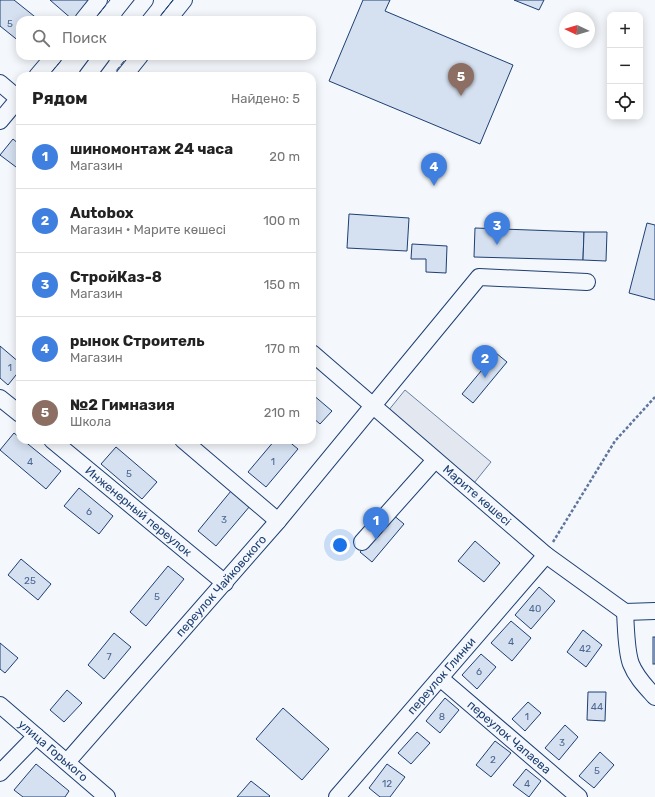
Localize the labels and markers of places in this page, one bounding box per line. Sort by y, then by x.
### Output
pin: 5 [448,63,474,96]
pin: 4 [421,153,447,186]
pin: 3 [484,212,510,245]
pin: 2 [472,345,498,378]
pin: 1 [363,507,389,540]

